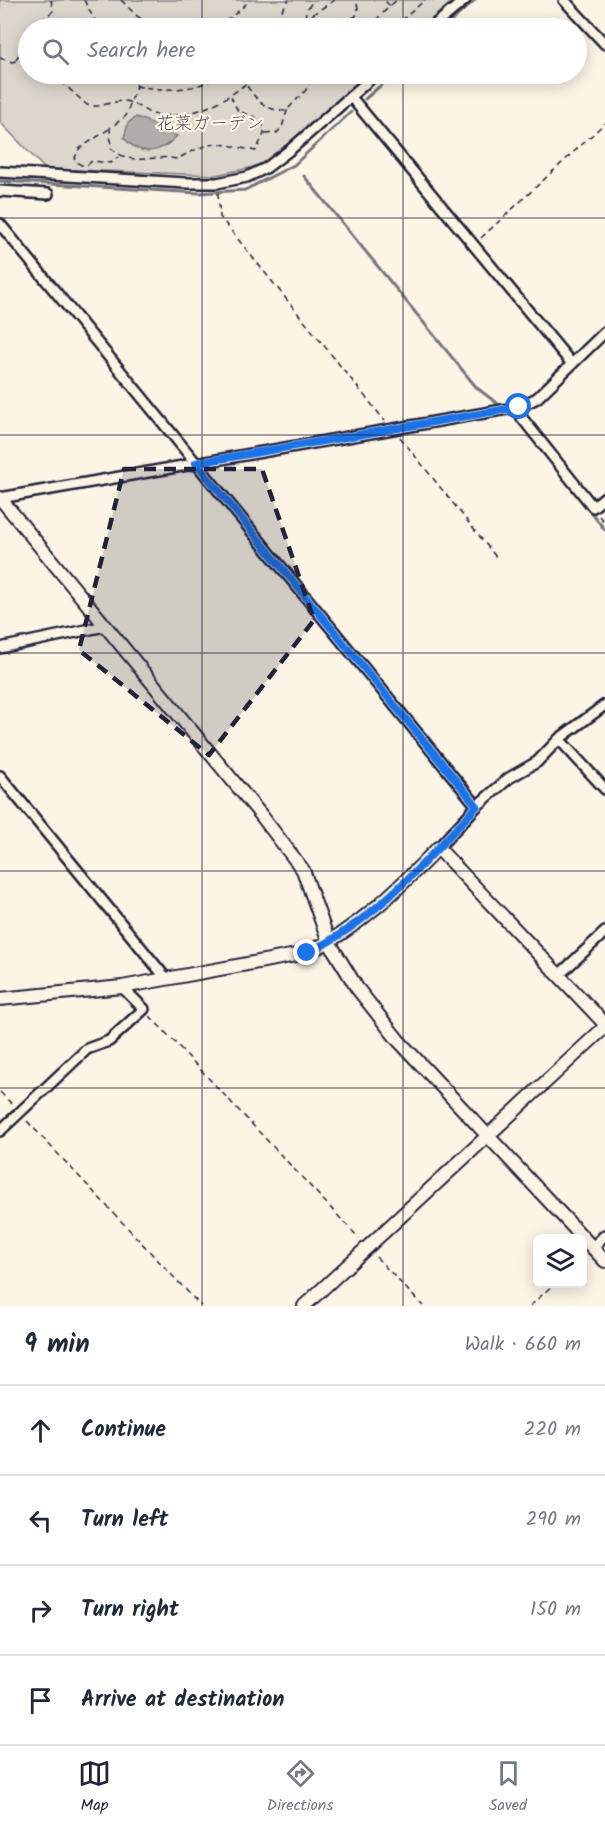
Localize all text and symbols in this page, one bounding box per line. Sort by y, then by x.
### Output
search box [18,18,587,84]
text: Search here [87,34,195,69]
icon: search [39,35,72,68]
park label: 花菜ガーデン [156,110,264,139]
route start [505,393,531,419]
route end [293,939,319,965]
map controls [533,1234,587,1288]
button: layers [533,1234,587,1288]
text: 9 min [24,1324,90,1366]
text: Walk · 660 m [465,1329,581,1361]
text: Continue [81,1413,166,1448]
icon: ahead [24,1414,57,1447]
text: 220 m [524,1414,581,1446]
text: Turn left [81,1503,168,1538]
icon: left [24,1504,57,1537]
text: 290 m [526,1504,581,1536]
text: Turn right [81,1593,179,1628]
icon: right [24,1594,57,1627]
text: 150 m [530,1594,581,1626]
text: Arrive at destination [81,1683,284,1718]
icon: arrive [24,1684,57,1717]
tab: Map [78,1757,111,1818]
tab: Directions [267,1757,333,1818]
tab: Saved [489,1757,527,1818]

